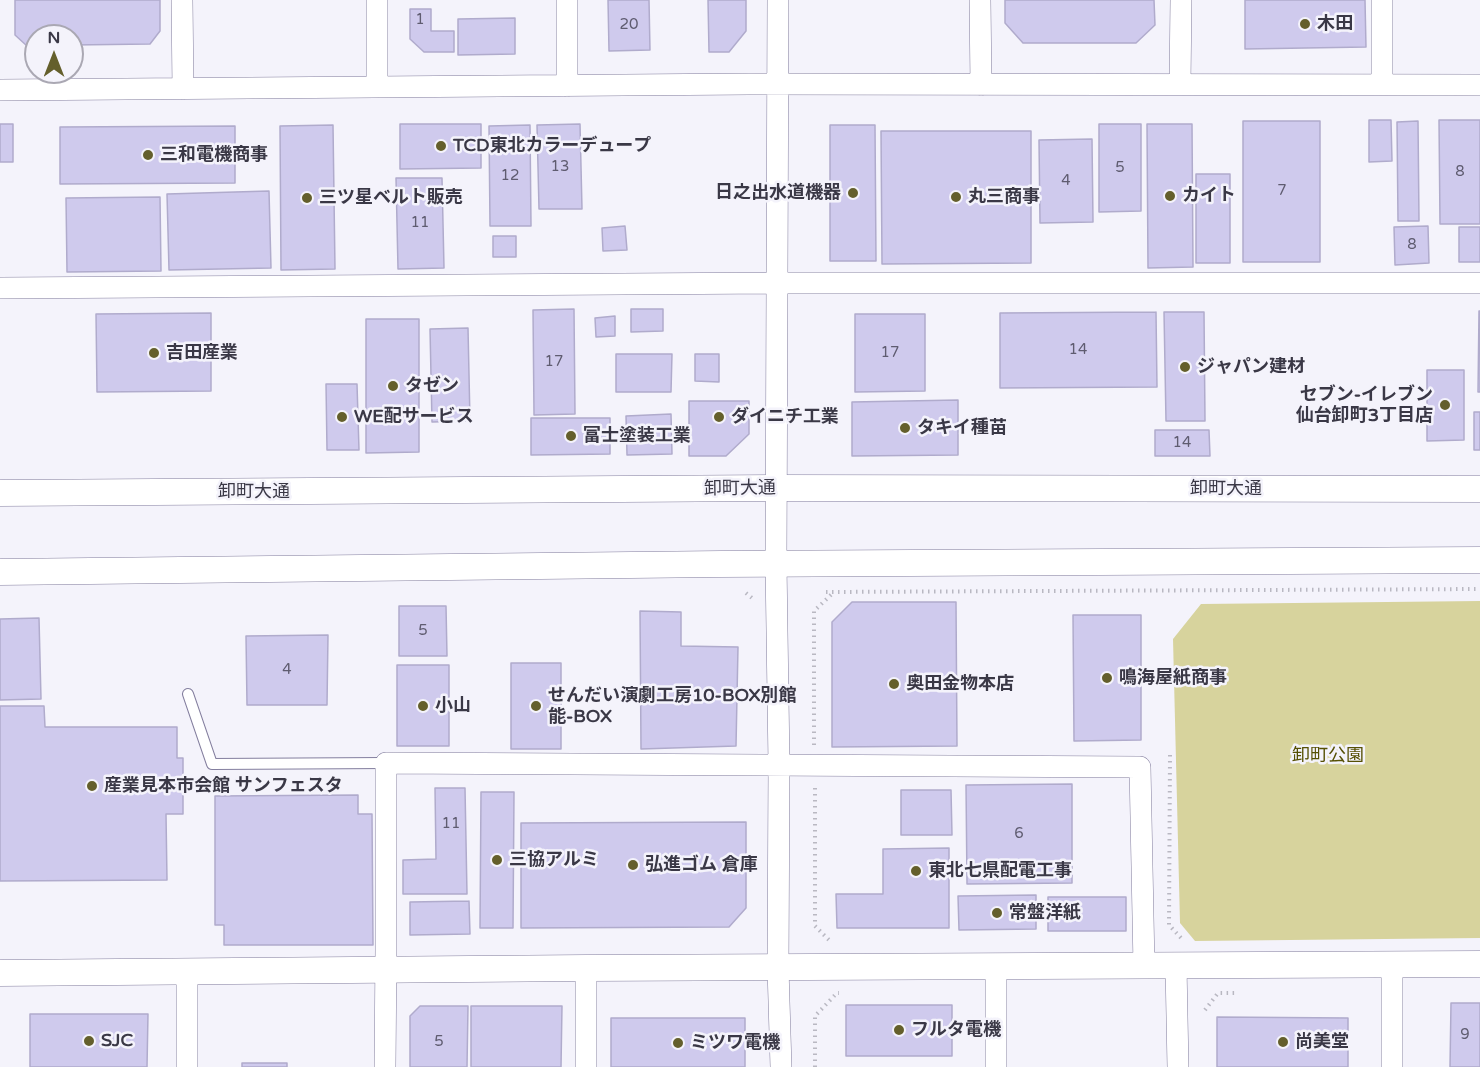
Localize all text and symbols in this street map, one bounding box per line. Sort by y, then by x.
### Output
house number: 1 [415,11,425,29]
place label: 木田 [1317,13,1353,35]
house number: 20 [620,16,638,34]
marker: 木田 [1298,17,1312,31]
north arrow [24,24,84,84]
text: N [48,28,60,48]
place label: TCD東北カラーデュープ [453,135,652,157]
marker: TCD東北カラーデュープ [434,139,448,153]
place label: 三和電機商事 [160,144,268,166]
marker: 三和電機商事 [141,148,155,162]
house number: 13 [551,158,569,176]
house number: 5 [1115,159,1125,177]
house number: 8 [1455,163,1465,181]
house number: 12 [501,167,519,185]
house number: 4 [1061,172,1071,190]
place label: 日之出水道機器 [715,182,841,204]
house number: 7 [1277,182,1287,200]
place label: カイト [1182,185,1236,207]
marker: 日之出水道機器 [846,186,860,200]
place label: 丸三商事 [968,186,1040,208]
place label: 三ツ星ベルト販売 [319,187,463,209]
marker: カイト [1163,189,1177,203]
marker: 丸三商事 [949,190,963,204]
marker: 三ツ星ベルト販売 [300,191,314,205]
house number: 11 [411,214,429,232]
house number: 8 [1407,236,1417,254]
house number: 14 [1069,341,1087,359]
place label: 吉田産業 [166,342,238,364]
house number: 17 [881,344,899,362]
marker: 吉田産業 [147,346,161,360]
house number: 17 [545,353,563,371]
place label: ジャパン建材 [1197,356,1305,378]
marker: ジャパン建材 [1178,360,1192,374]
place label: タゼン [405,375,459,397]
marker: タゼン [386,379,400,393]
place label: セブン-イレブン 仙台卸町3丁目店 [1296,384,1433,426]
marker: セブン-イレブン 仙台卸町3丁目店 [1438,398,1452,412]
place label: WE配サービス [354,406,474,428]
place label: ダイニチ工業 [731,406,839,428]
marker: WE配サービス [335,410,349,424]
marker: ダイニチ工業 [712,410,726,424]
place label: タキイ種苗 [917,417,1007,439]
marker: タキイ種苗 [898,421,912,435]
place label: 富士塗装工業 [583,425,691,447]
marker: 富士塗装工業 [564,429,578,443]
house number: 14 [1173,434,1191,452]
street label: 卸町大通 [704,478,776,500]
street label: 卸町大通 [1190,478,1262,500]
street label: 卸町大通 [218,481,290,503]
house number: 5 [418,622,428,640]
house number: 4 [282,661,292,679]
place label: 鳴海屋紙商事 [1119,667,1227,689]
marker: 鳴海屋紙商事 [1100,671,1114,685]
place label: 奥田金物本店 [906,673,1014,695]
marker: 奥田金物本店 [887,677,901,691]
place label: せんだい演劇工房10-BOX別館 能-BOX [548,685,797,728]
place label: 小山 [435,695,471,717]
marker: 小山 [416,699,430,713]
marker: せんだい演劇工房10-BOX別館 能-BOX [529,699,543,713]
park label: 卸町公園 [1292,745,1364,767]
place label: 産業見本市会館 サンフェスタ [104,775,343,797]
marker: 産業見本市会館 サンフェスタ [85,779,99,793]
house number: 11 [442,815,460,833]
house number: 6 [1014,825,1024,843]
place label: 三協アルミ [509,849,599,871]
marker: 三協アルミ [490,853,504,867]
place label: 弘進ゴム 倉庫 [645,854,758,876]
marker: 弘進ゴム 倉庫 [626,858,640,872]
place label: 東北七県配電工事 [928,860,1072,882]
marker: 東北七県配電工事 [909,864,923,878]
place label: 常盤洋紙 [1009,902,1081,924]
marker: 常盤洋紙 [990,906,1004,920]
place label: フルタ電機 [911,1019,1001,1041]
marker: フルタ電機 [892,1023,906,1037]
house number: 9 [1460,1026,1470,1044]
place label: SJC [101,1030,133,1052]
place label: 尚美堂 [1295,1031,1349,1053]
place label: ミツワ電機 [690,1032,780,1054]
house number: 5 [434,1033,444,1051]
marker: SJC [82,1034,96,1048]
marker: 尚美堂 [1276,1035,1290,1049]
marker: ミツワ電機 [671,1036,685,1050]

